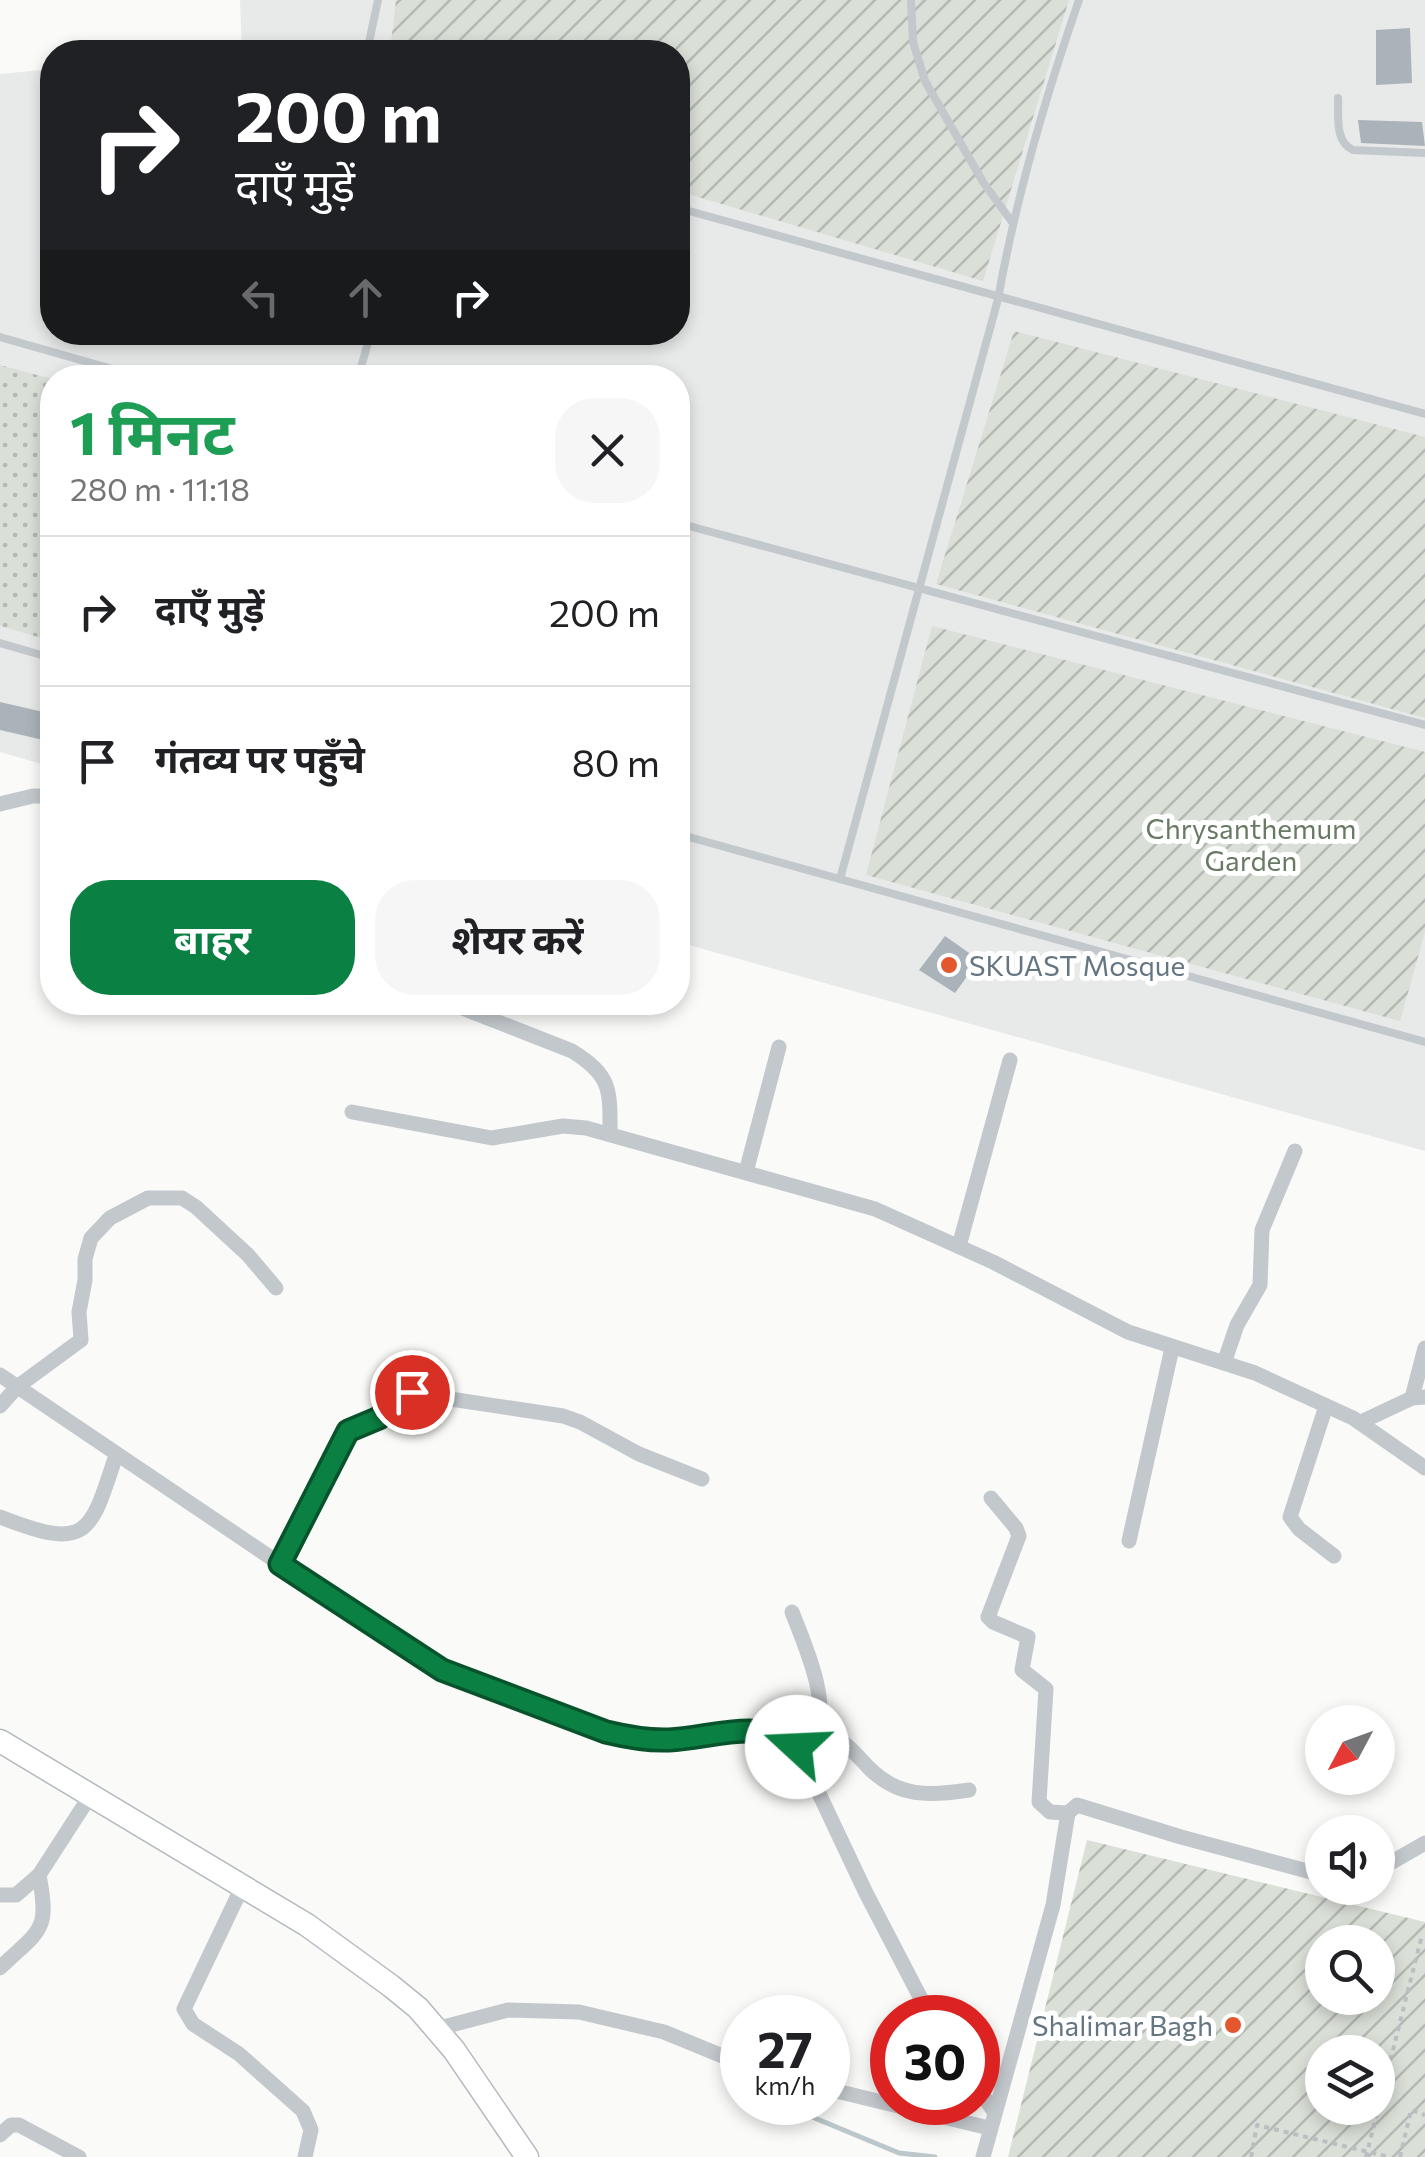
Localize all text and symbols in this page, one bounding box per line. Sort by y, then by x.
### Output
text: 200 m [235,71,442,156]
icon: right [70,80,200,210]
text: दाएँ मुड़ें [235,156,355,211]
icon: left [233,270,288,325]
icon: ahead [338,270,393,325]
icon: right [443,270,498,325]
text: 1 मिनट [70,394,235,467]
button: close [555,398,660,503]
text: 280 m · 11:18 [70,468,250,508]
icon: right [70,584,125,639]
text: दाएँ मुड़ें [155,584,264,631]
text: 200 m [549,588,660,635]
icon: arrive [70,734,125,789]
text: गंतव्य पर पहुँचे [155,734,365,781]
text: 80 m [572,738,660,785]
park label: Chrysanthemum Garden [1146,811,1356,877]
button: बाहर [70,880,355,995]
button: शेयर करें [375,880,660,995]
place label: SKUAST Mosque [969,948,1185,982]
marker: SKUAST Mosque [938,954,960,976]
pin [370,1350,455,1435]
icon: arrive [385,1365,440,1420]
position arrow [745,1695,849,1799]
north arrow [1305,1705,1395,1795]
map controls [1305,1705,1395,2125]
button: sound [1305,1815,1395,1905]
button: search [1305,1925,1395,2015]
speed limit sign: 30 [870,1995,1000,2125]
place label: Shalimar Bagh [1032,2008,1213,2042]
marker: Shalimar Bagh [1222,2014,1244,2036]
text: 27 [757,2017,813,2078]
button: layers [1305,2035,1395,2125]
text: km/h [755,2070,815,2100]

